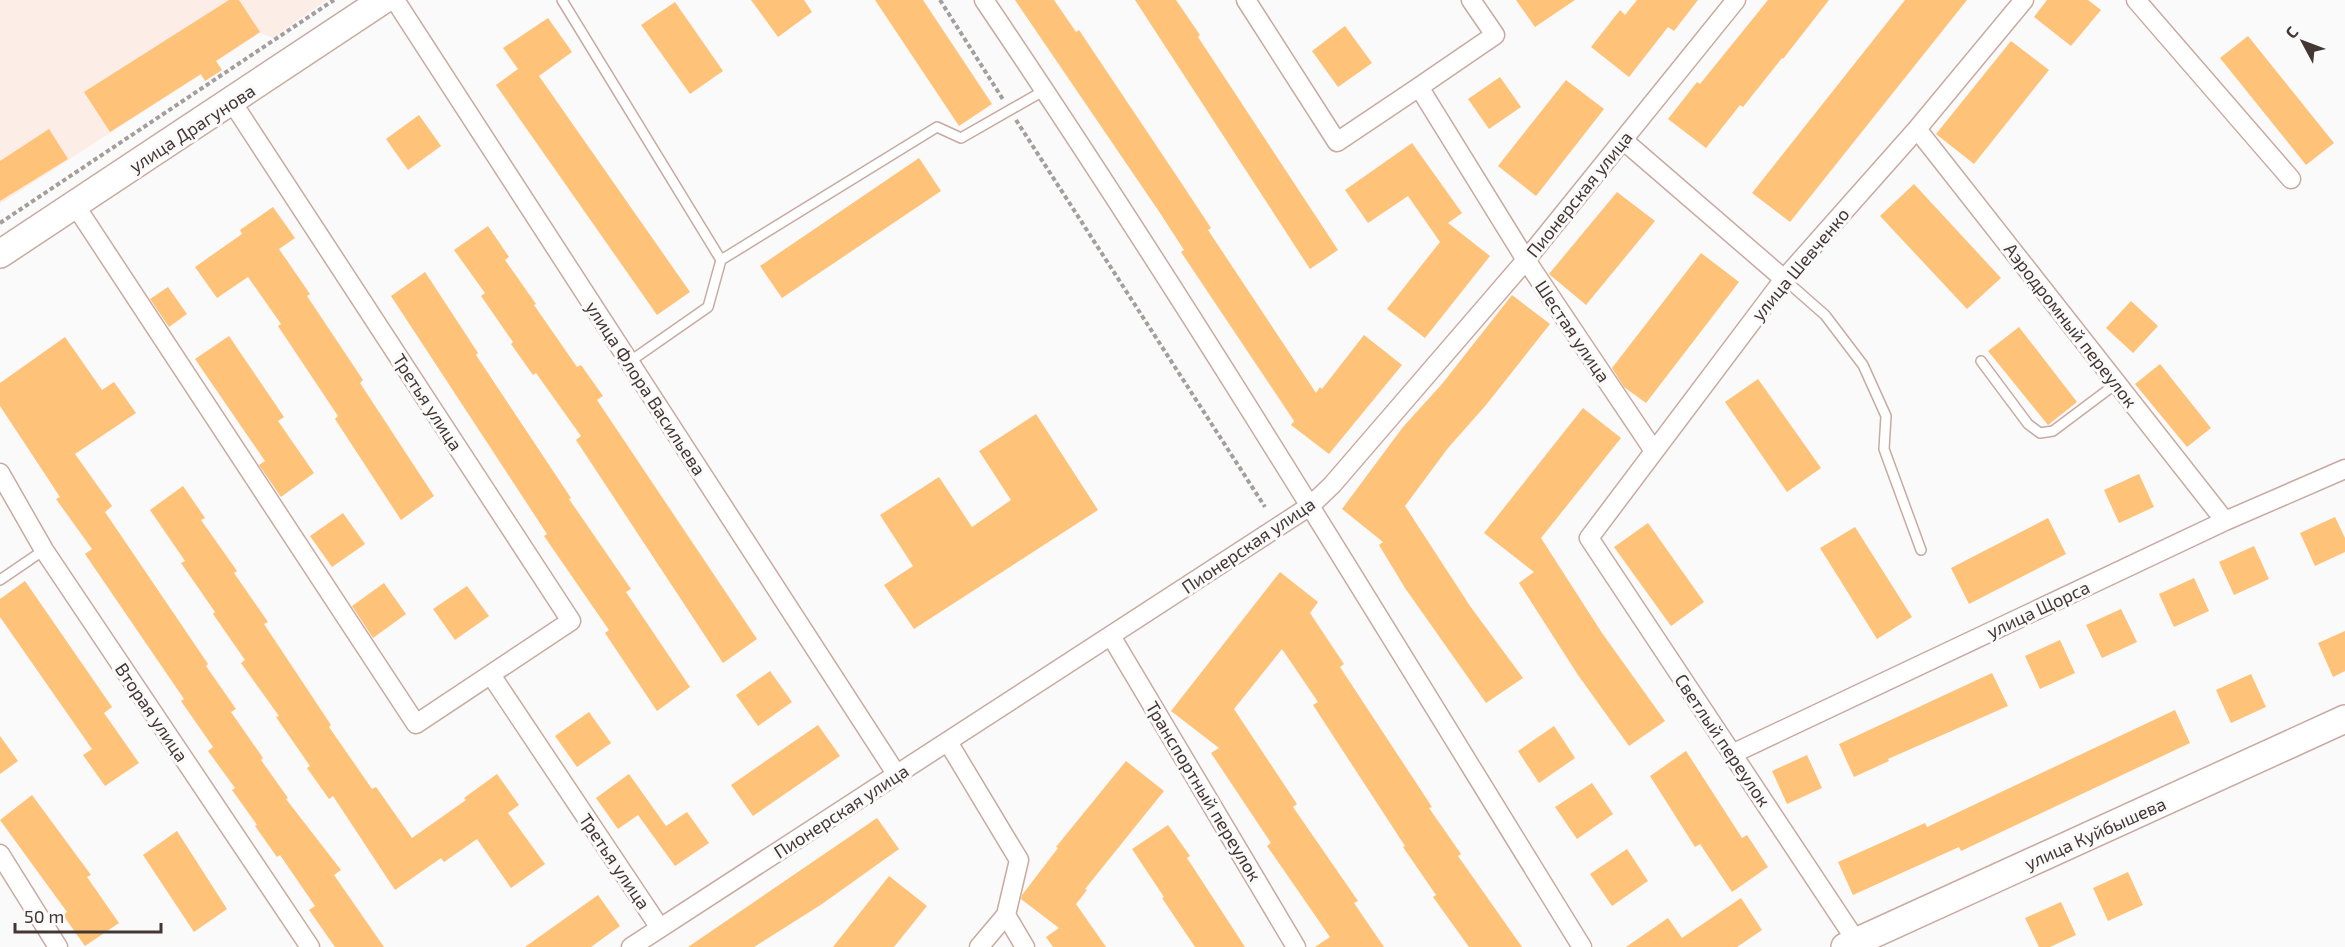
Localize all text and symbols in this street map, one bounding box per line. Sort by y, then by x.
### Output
north arrow [2273,12,2333,72]
text: С [2281,22,2302,42]
street label: улица Драгунова [125,79,259,177]
street label: Пионерская улица [1521,126,1637,262]
street label: улица Шевченко [1746,203,1854,325]
street label: Аэродромный переулок [2000,238,2142,412]
street label: Шестая улица [1531,276,1615,386]
street label: улица Флора Васильева [581,297,711,479]
street label: Третья улица [389,349,467,455]
street label: Пионерская улица [1177,492,1319,598]
street label: улица Щорса [1983,576,2093,642]
street label: Вторая улица [111,658,193,766]
street label: Светлый переулок [1670,669,1776,811]
street label: Транспортный переулок [1142,697,1267,885]
street label: Пионерская улица [770,759,912,863]
street label: улица Куйбышева [2021,792,2169,874]
street label: Третья улица [575,809,655,913]
scale bar [15,896,160,934]
text: 50 m [24,905,64,927]

